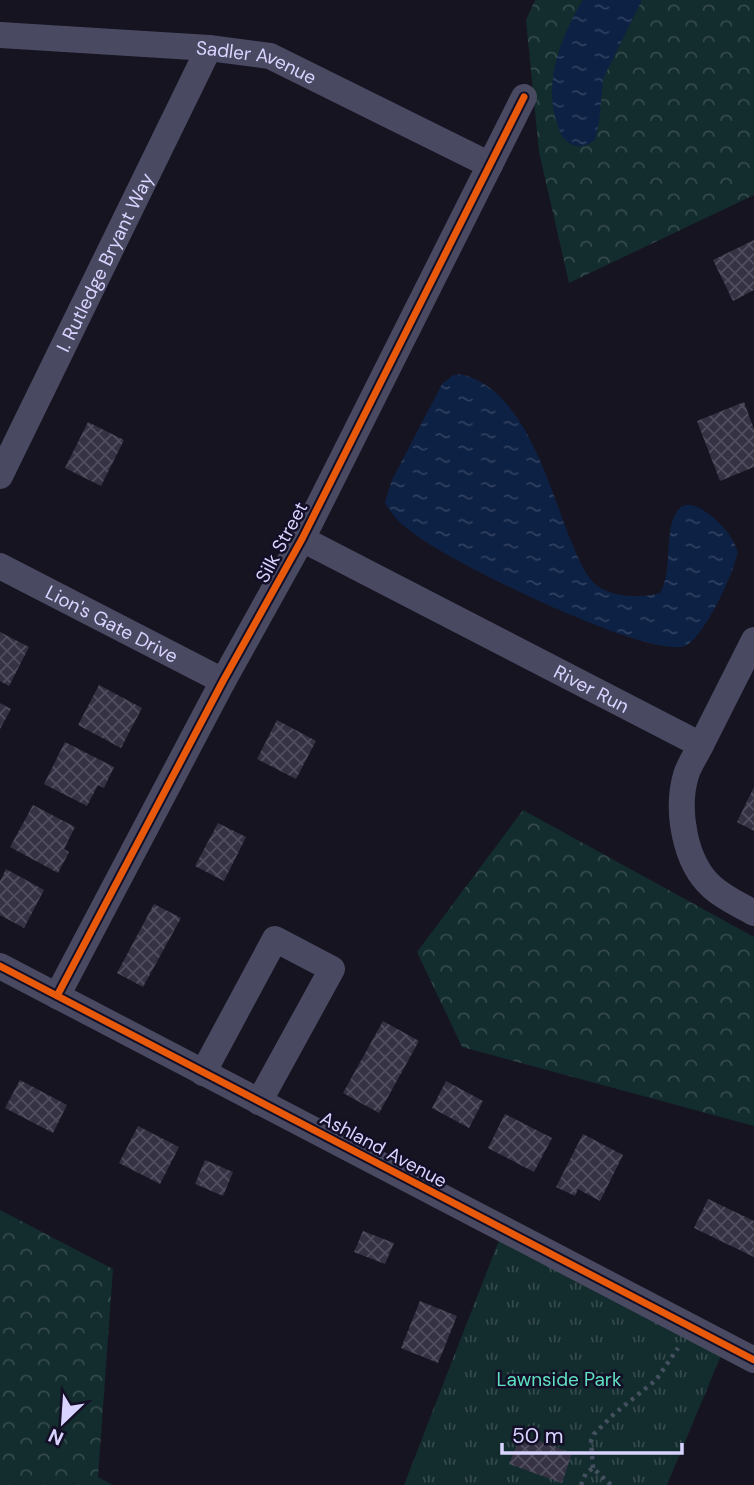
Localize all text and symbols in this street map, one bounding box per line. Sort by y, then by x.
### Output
street label: Sadler Avenue [195,35,321,90]
street label: I. Rutledge Bryant Way [51,168,159,356]
street label: Silk Street [250,497,313,587]
street label: Lion's Gate Drive [41,580,182,669]
street label: River Run [550,659,633,719]
street label: Ashland Avenue [316,1106,451,1193]
park label: Lawnside Park [497,1367,622,1392]
north arrow [28,1387,98,1457]
scale bar [502,1412,682,1456]
text: 50 m [512,1422,563,1450]
text: N [44,1423,68,1451]

